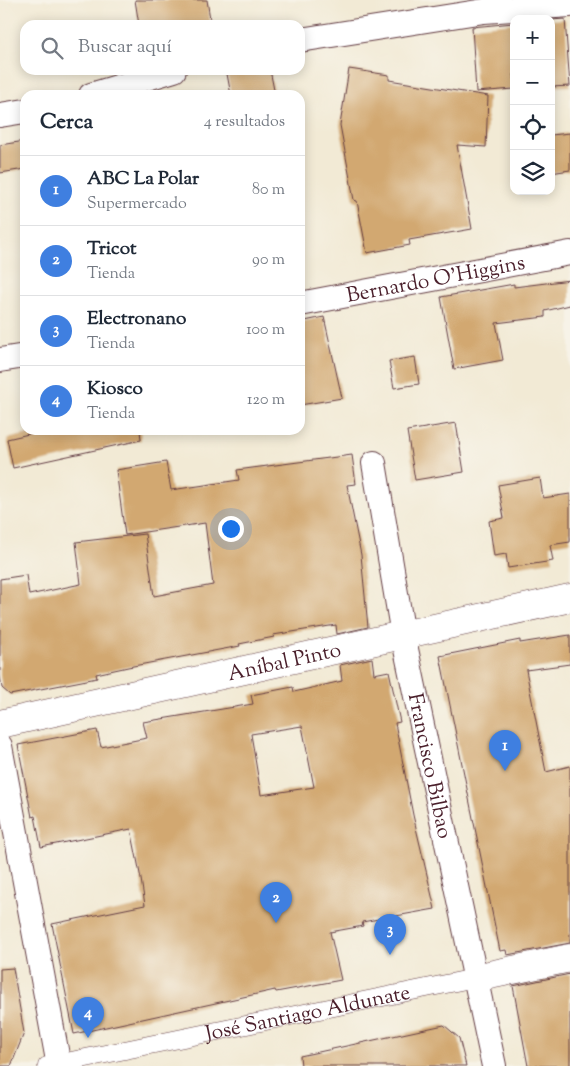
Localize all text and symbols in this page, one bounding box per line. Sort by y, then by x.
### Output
map controls [510,15,555,195]
button: + [510,15,555,60]
search box [20,20,305,75]
icon: search [38,34,66,62]
text: Buscar aquí [78,34,172,61]
button: − [510,60,555,105]
button: locate [510,105,555,150]
text: Cerca [40,108,93,138]
text: 4 resultados [204,111,285,134]
button: layers [510,150,555,195]
text: ABC La Polar [87,166,199,193]
text: 1 [53,179,59,202]
text: 80 m [252,179,285,202]
text: Supermercado [87,193,187,216]
text: Tricot [87,236,137,263]
text: 2 [52,249,60,272]
text: 90 m [252,249,285,272]
street label: Bernardo O'Higgins [344,249,528,312]
text: Tienda [87,263,135,286]
text: Electronano [87,306,186,333]
text: 3 [53,319,59,342]
text: 100 m [246,319,285,342]
text: Tienda [87,333,135,356]
text: Kiosco [87,376,143,403]
text: 4 [52,389,60,412]
text: 120 m [247,389,285,412]
text: Tienda [87,403,135,426]
your location [218,516,244,542]
street label: Aníbal Pinto [225,636,344,690]
street label: Francisco Bilbao [399,691,459,842]
pin: 1 [489,730,521,771]
pin: 2 [260,882,292,923]
pin: 3 [374,914,406,955]
street label: José Santiago Aldunate [202,979,413,1050]
pin: 4 [72,997,104,1038]

